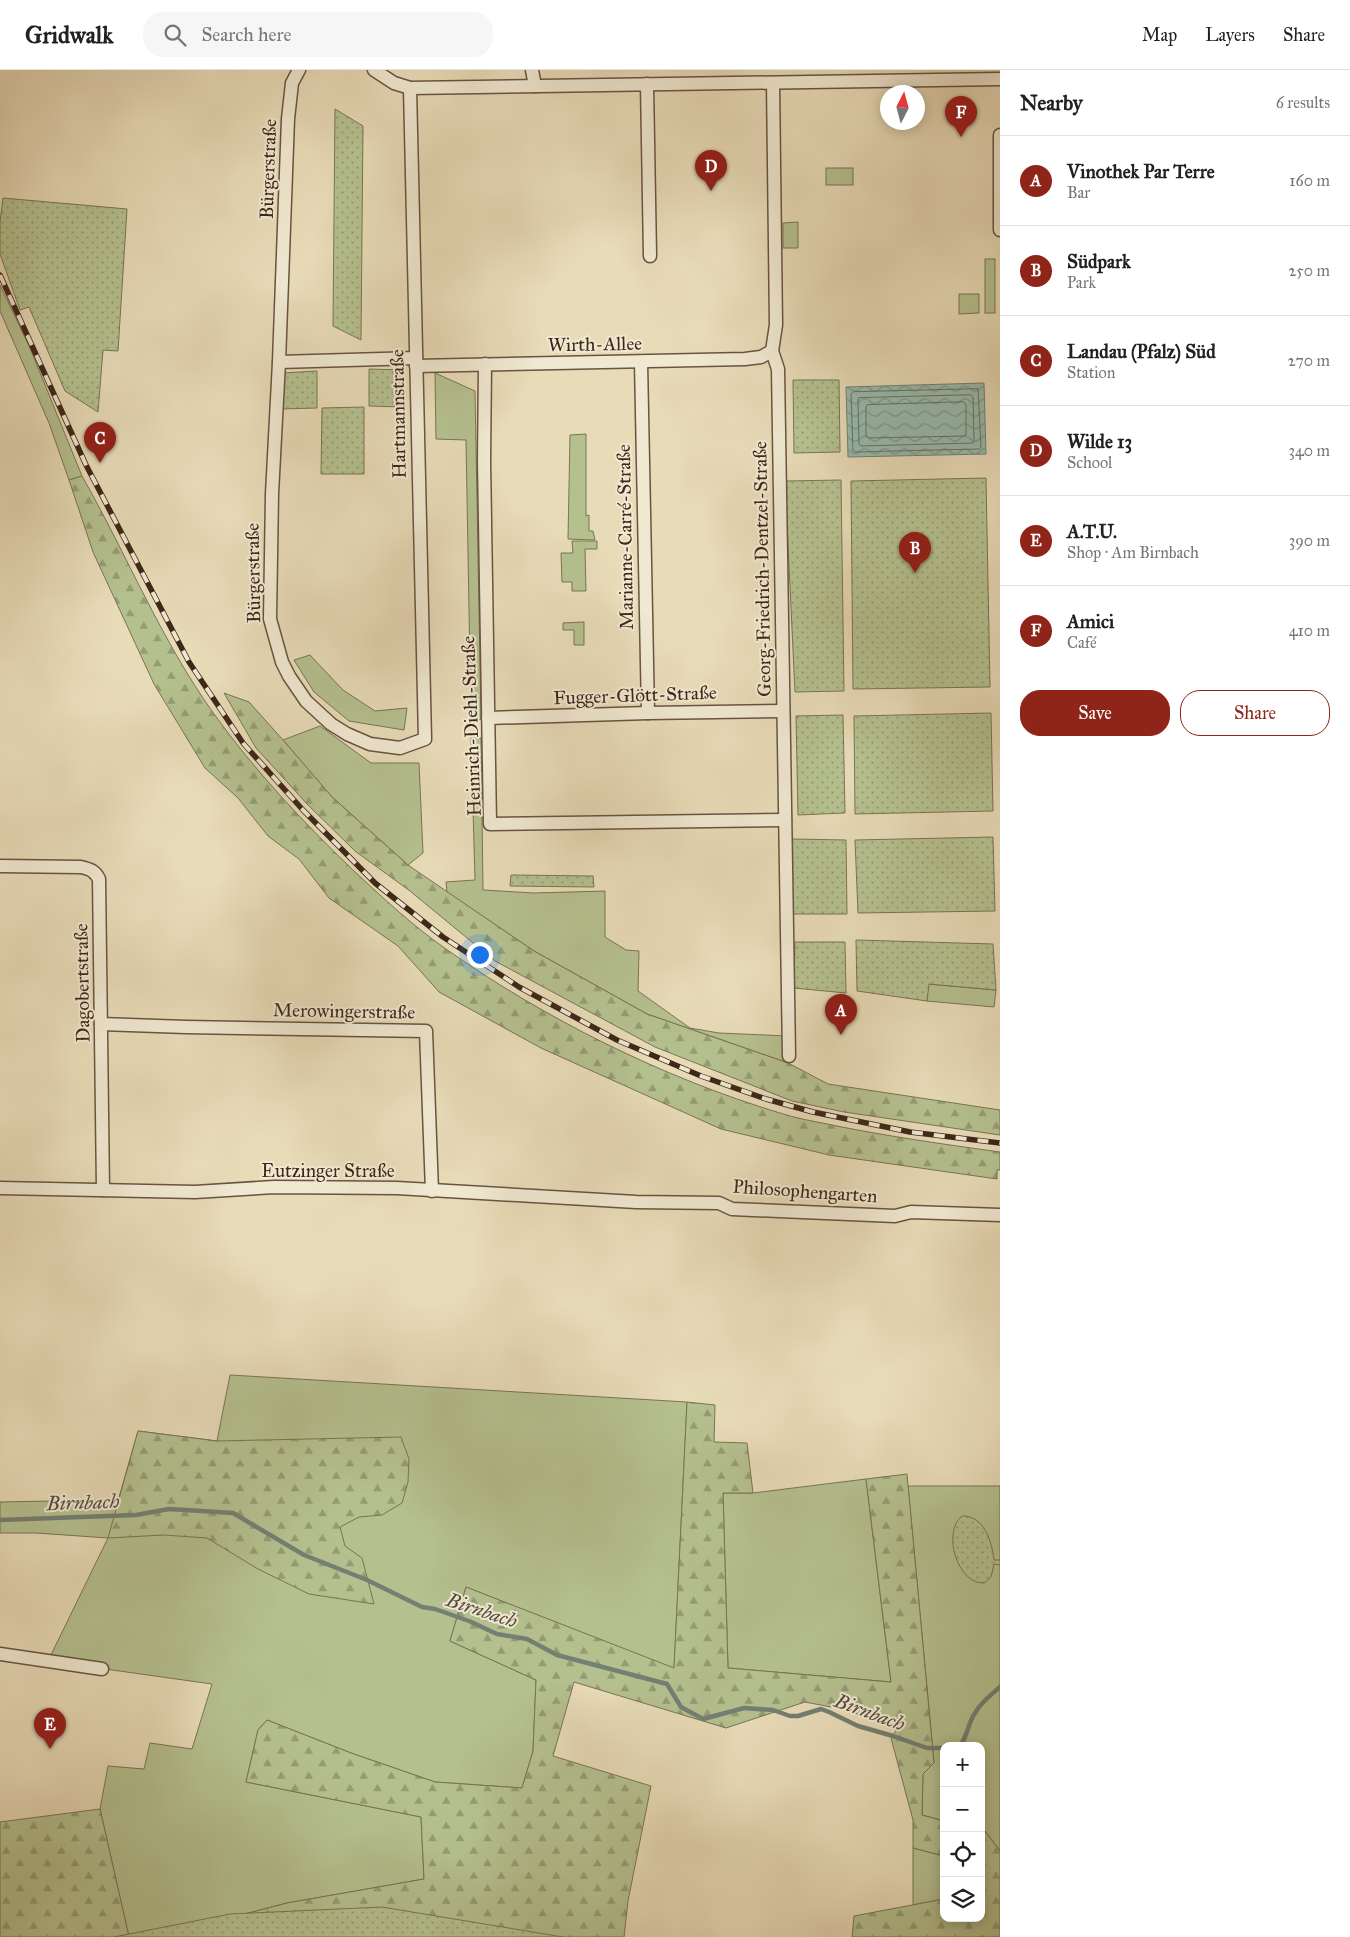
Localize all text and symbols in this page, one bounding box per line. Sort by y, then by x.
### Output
search box [143,12,493,57]
text: Gridwalk [25,20,113,50]
icon: search [161,21,189,49]
text: Search here [201,23,291,46]
text: Map [1142,24,1177,46]
text: Layers [1205,24,1255,46]
text: Share [1283,24,1325,46]
north arrow [880,85,925,130]
text: Nearby [1020,90,1083,116]
text: 6 results [1276,93,1330,112]
pin: F [945,96,977,137]
street label: Bürgerstraße [255,118,282,220]
pin: D [695,150,727,191]
text: Vinothek Par Terre [1067,160,1215,183]
text: A [1031,171,1041,190]
text: 160 m [1289,171,1330,190]
text: Bar [1067,183,1090,202]
text: Südpark [1067,250,1131,273]
text: B [1031,261,1041,280]
text: 250 m [1289,261,1330,280]
text: Park [1067,273,1096,292]
street label: Wirth-Allee [548,332,642,356]
text: Landau (Pfalz) Süd [1067,340,1216,363]
street label: Hartmannstraße [385,349,411,479]
text: C [1031,351,1041,370]
text: 270 m [1288,351,1330,370]
text: Station [1067,363,1115,382]
pin: C [84,422,116,463]
text: Wilde 13 [1067,430,1132,453]
street label: Georg-Friedrich-Dentzel-Straße [748,441,777,697]
text: D [1030,441,1042,460]
text: 340 m [1288,441,1330,460]
street label: Marianne-Carré-Straße [612,444,638,630]
text: School [1067,453,1112,472]
text: A.T.U. [1067,520,1117,543]
street label: Bürgerstraße [241,523,266,623]
text: E [1030,531,1042,550]
text: 390 m [1289,531,1330,550]
pin: B [899,532,931,573]
text: Shop · Am Birnbach [1067,543,1199,562]
text: Amici [1067,610,1114,633]
text: F [1031,621,1041,640]
text: 410 m [1289,621,1330,640]
text: Café [1067,633,1097,652]
street label: Heinrich-Diehl-Straße [456,635,486,817]
street label: Fugger-Glött-Straße [553,681,717,710]
button: Save [1020,690,1170,736]
button: Share [1180,690,1330,736]
street label: Dagobertstraße [69,923,96,1043]
your location [467,942,493,968]
pin: A [825,994,857,1035]
street label: Merowingerstraße [273,998,415,1025]
street label: Eutzinger Straße [261,1159,395,1183]
street label: Philosophengarten [732,1174,878,1209]
water label: Birnbach [45,1489,120,1515]
water label: Birnbach [443,1587,521,1633]
water label: Birnbach [831,1688,909,1736]
pin: E [34,1708,66,1749]
map controls [940,1742,985,1922]
button: + [940,1742,985,1787]
button: − [940,1787,985,1832]
button: locate [940,1832,985,1877]
button: layers [940,1877,985,1922]

